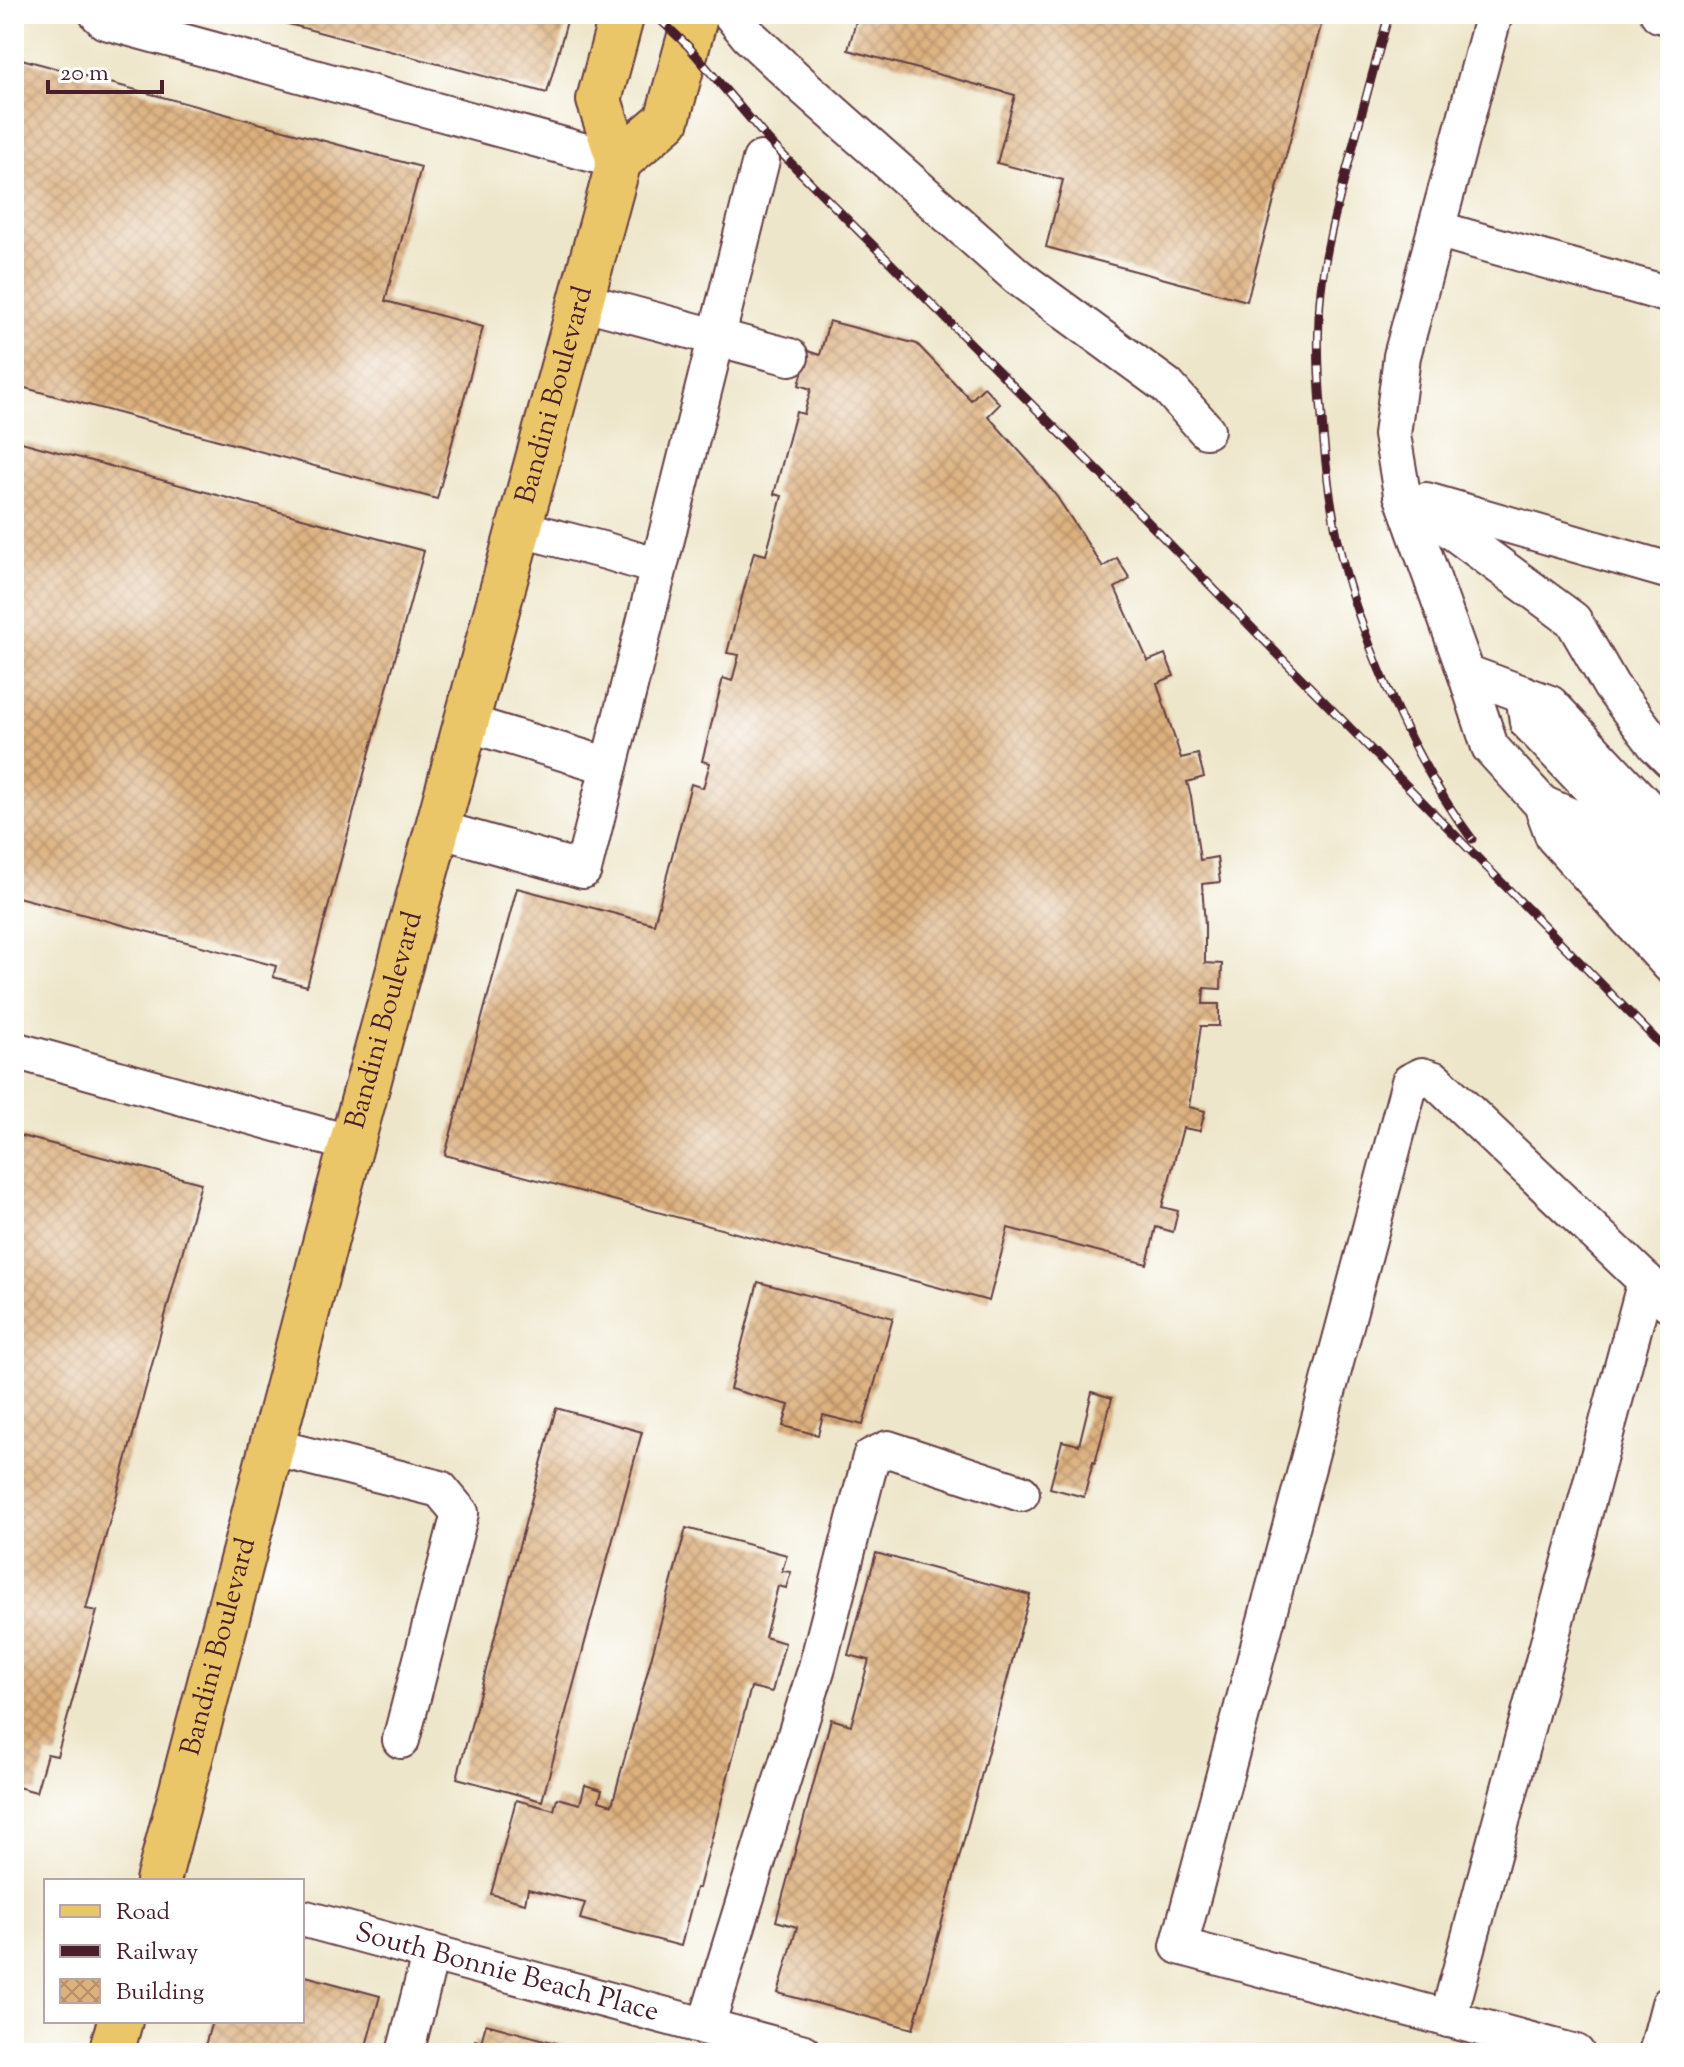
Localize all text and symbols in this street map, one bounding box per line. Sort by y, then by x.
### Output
scale bar [48,44,162,94]
text: 20 m [60,57,109,91]
street label: Bandini Boulevard [507,282,604,509]
street label: Bandini Boulevard [336,907,434,1134]
street label: Bandini Boulevard [172,1533,267,1760]
legend [44,1879,304,2023]
text: Road [116,1896,170,1930]
street label: South Bonnie Beach Place [350,1913,663,2033]
text: Railway [116,1936,198,1970]
text: Building [116,1976,205,2010]

